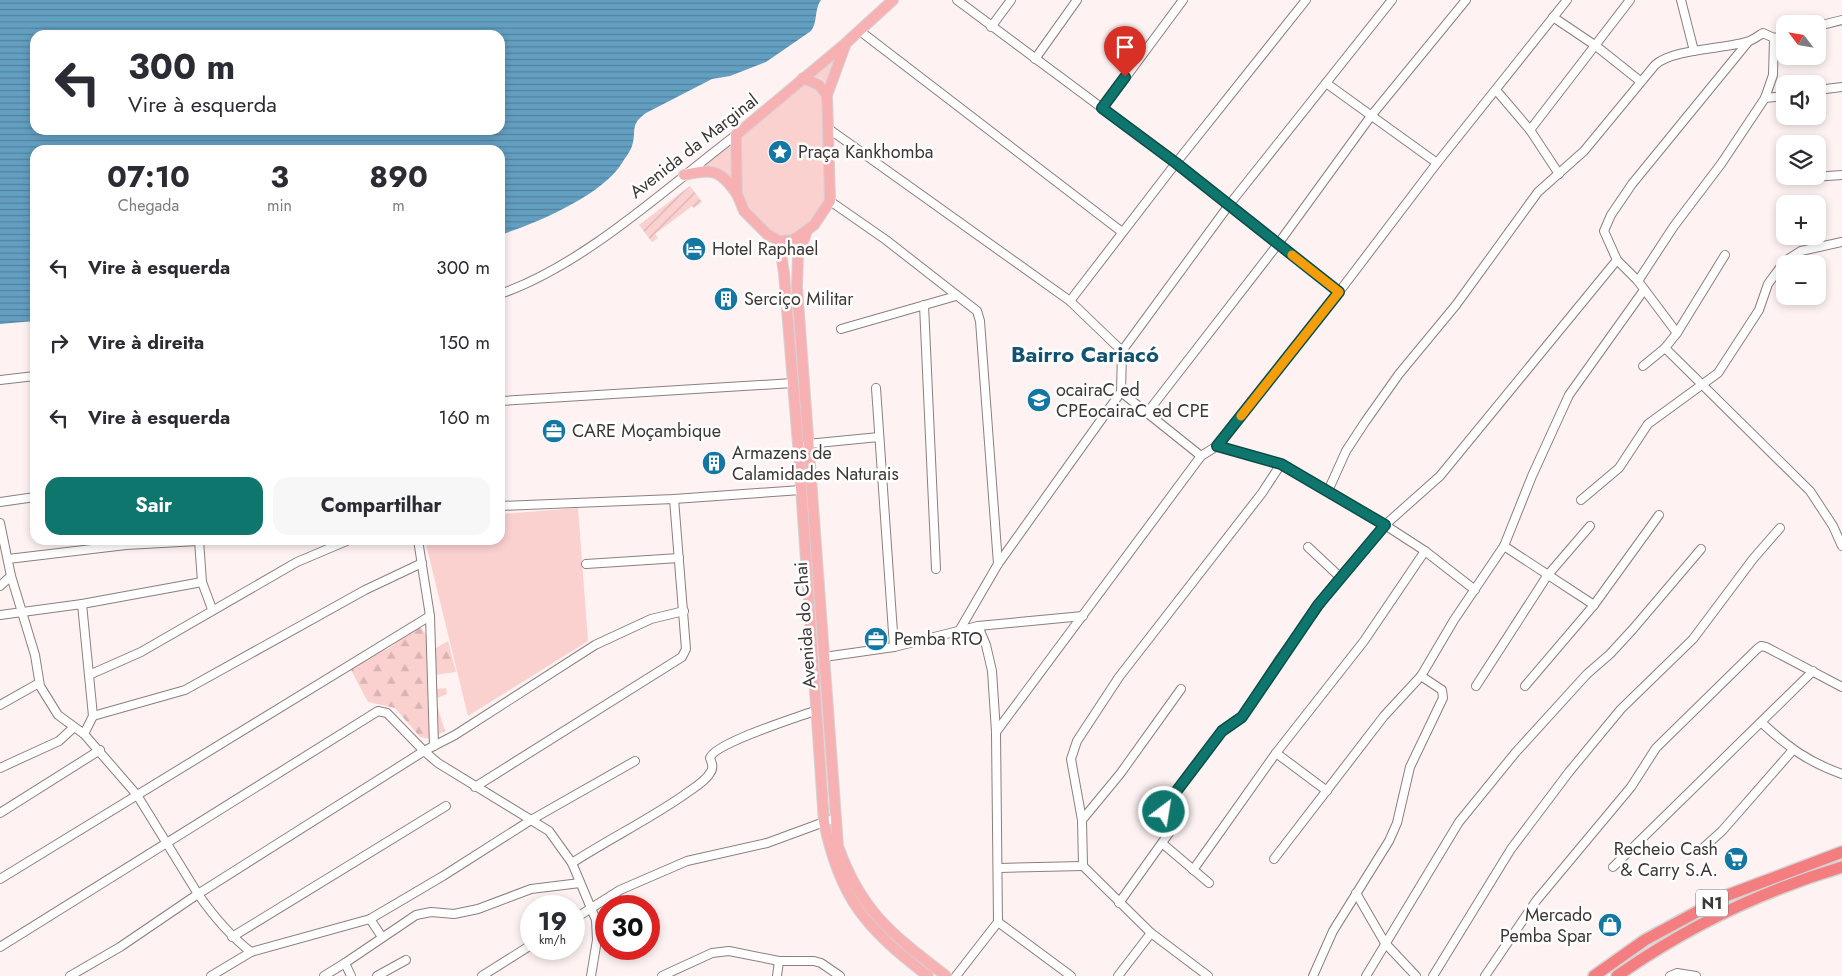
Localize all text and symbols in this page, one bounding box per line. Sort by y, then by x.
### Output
north arrow [1776,15,1826,65]
map controls [1776,15,1826,305]
pin [1104,26,1146,77]
icon: arrive [1111,33,1139,61]
text: 300 m [128,42,235,92]
icon: left [45,50,110,115]
button: sound [1776,75,1826,125]
street label: Avenida da Marginal [624,87,764,205]
text: Vire à esquerda [128,88,277,120]
button: layers [1776,135,1826,185]
place icon: Praça Kankhomba [767,139,793,165]
place label: Praça Kankhomba [798,139,933,165]
text: 07:10 [107,155,190,198]
text: 3 [270,155,289,198]
text: 890 [369,155,428,198]
text: Chegada [118,194,179,217]
text: min [267,194,292,217]
text: m [392,194,405,217]
button: + [1776,195,1826,245]
hotel icon: Hotel Raphael [681,236,707,262]
place label: Hotel Raphael [712,236,818,262]
icon: left [45,254,73,282]
text: Vire à esquerda [88,254,230,281]
text: 300 m [436,254,490,281]
button: − [1776,255,1826,305]
building icon: Serciço Militar [713,286,739,312]
place label: Serciço Militar [744,286,854,312]
icon: right [45,329,73,357]
text: Vire à direita [88,329,204,356]
text: 150 m [439,329,490,356]
district label: Bairro Cariacó [1011,338,1159,370]
place label: ocairaC ed CPEocairaC ed CPE [1056,377,1209,424]
school or university icon: ocairaC ed CPEocairaC ed CPE [1026,387,1052,413]
icon: left [45,404,73,432]
text: Vire à esquerda [88,404,230,431]
text: 160 m [439,404,490,431]
office icon: CARE Moçambique [541,418,567,444]
place label: CARE Moçambique [572,418,721,444]
place label: Armazens de Calamidades Naturais [732,440,899,487]
building icon: Armazens de Calamidades Naturais [701,450,727,476]
button: Sair [45,477,263,535]
button: Compartilhar [273,477,490,535]
street label: Avenida do Chai [788,561,822,689]
office icon: Pemba RTO [863,626,889,652]
place label: Pemba RTO [894,626,983,652]
position arrow [1137,785,1189,837]
place label: Recheio Cash & Carry S.A. [1614,836,1718,883]
supermarket icon: Recheio Cash & Carry S.A. [1723,846,1749,872]
road number: N1 [1696,890,1728,916]
speed limit sign: 30 [595,895,660,960]
place label: Mercado Pemba Spar [1500,902,1593,949]
text: 19 [538,903,567,939]
shop icon: Mercado Pemba Spar [1597,912,1623,938]
text: km/h [539,931,566,949]

